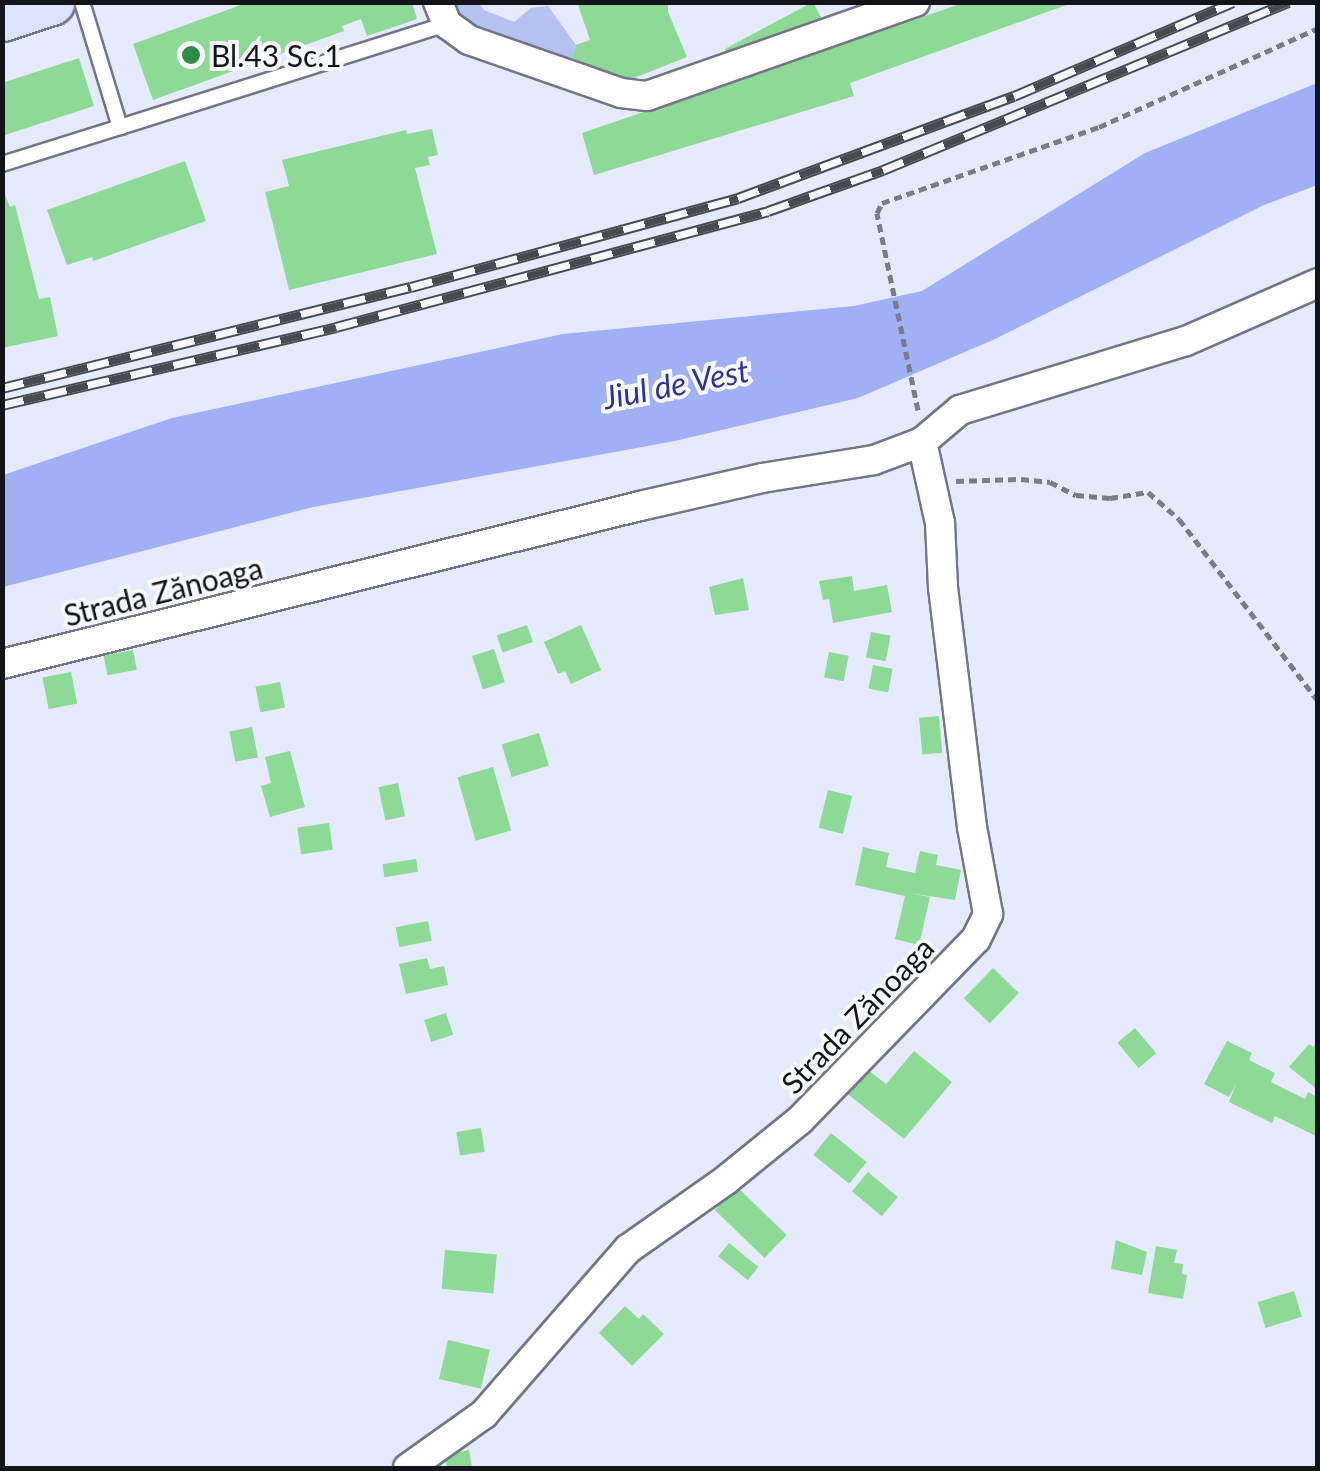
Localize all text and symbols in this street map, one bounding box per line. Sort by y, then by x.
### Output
place label: Bl.43 Sc.1 [211,37,342,73]
marker: Bl.43 Sc.1 [180,44,202,66]
water label: Jiul de Vest [599,351,753,417]
street label: Strada Zănoaga [60,549,266,633]
street label: Strada Zănoaga [773,929,941,1101]

